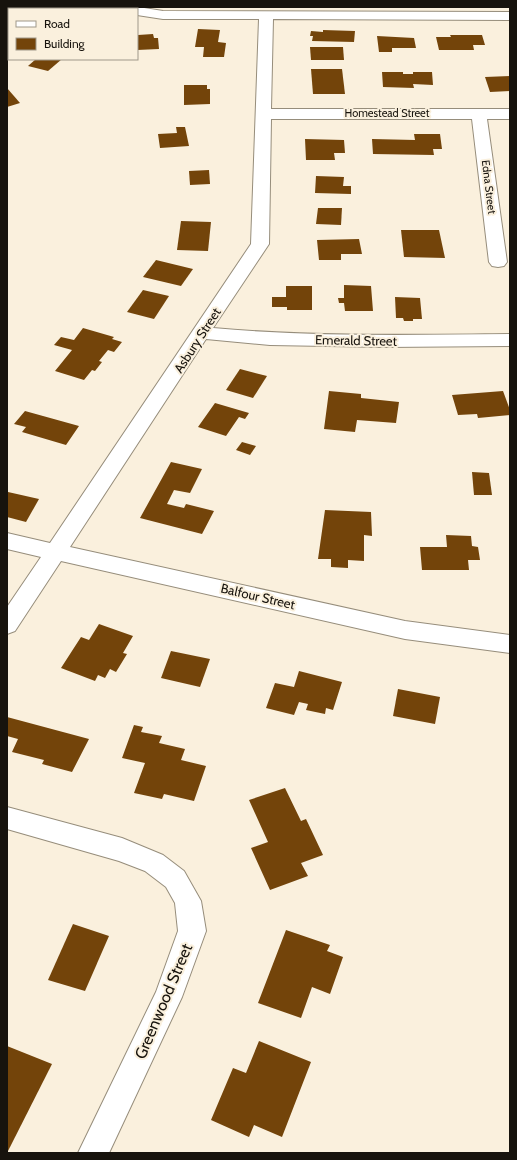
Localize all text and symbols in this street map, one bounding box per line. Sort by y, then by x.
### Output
legend [8,8,138,60]
text: Road [44,16,70,31]
text: Building [44,36,86,51]
street label: Homestead Street [345,106,430,120]
street label: Edna Street [479,159,499,215]
street label: Asbury Street [170,304,224,376]
street label: Emerald Street [315,331,398,349]
street label: Balfour Street [219,580,297,612]
street label: Greenwood Street [131,940,197,1062]

